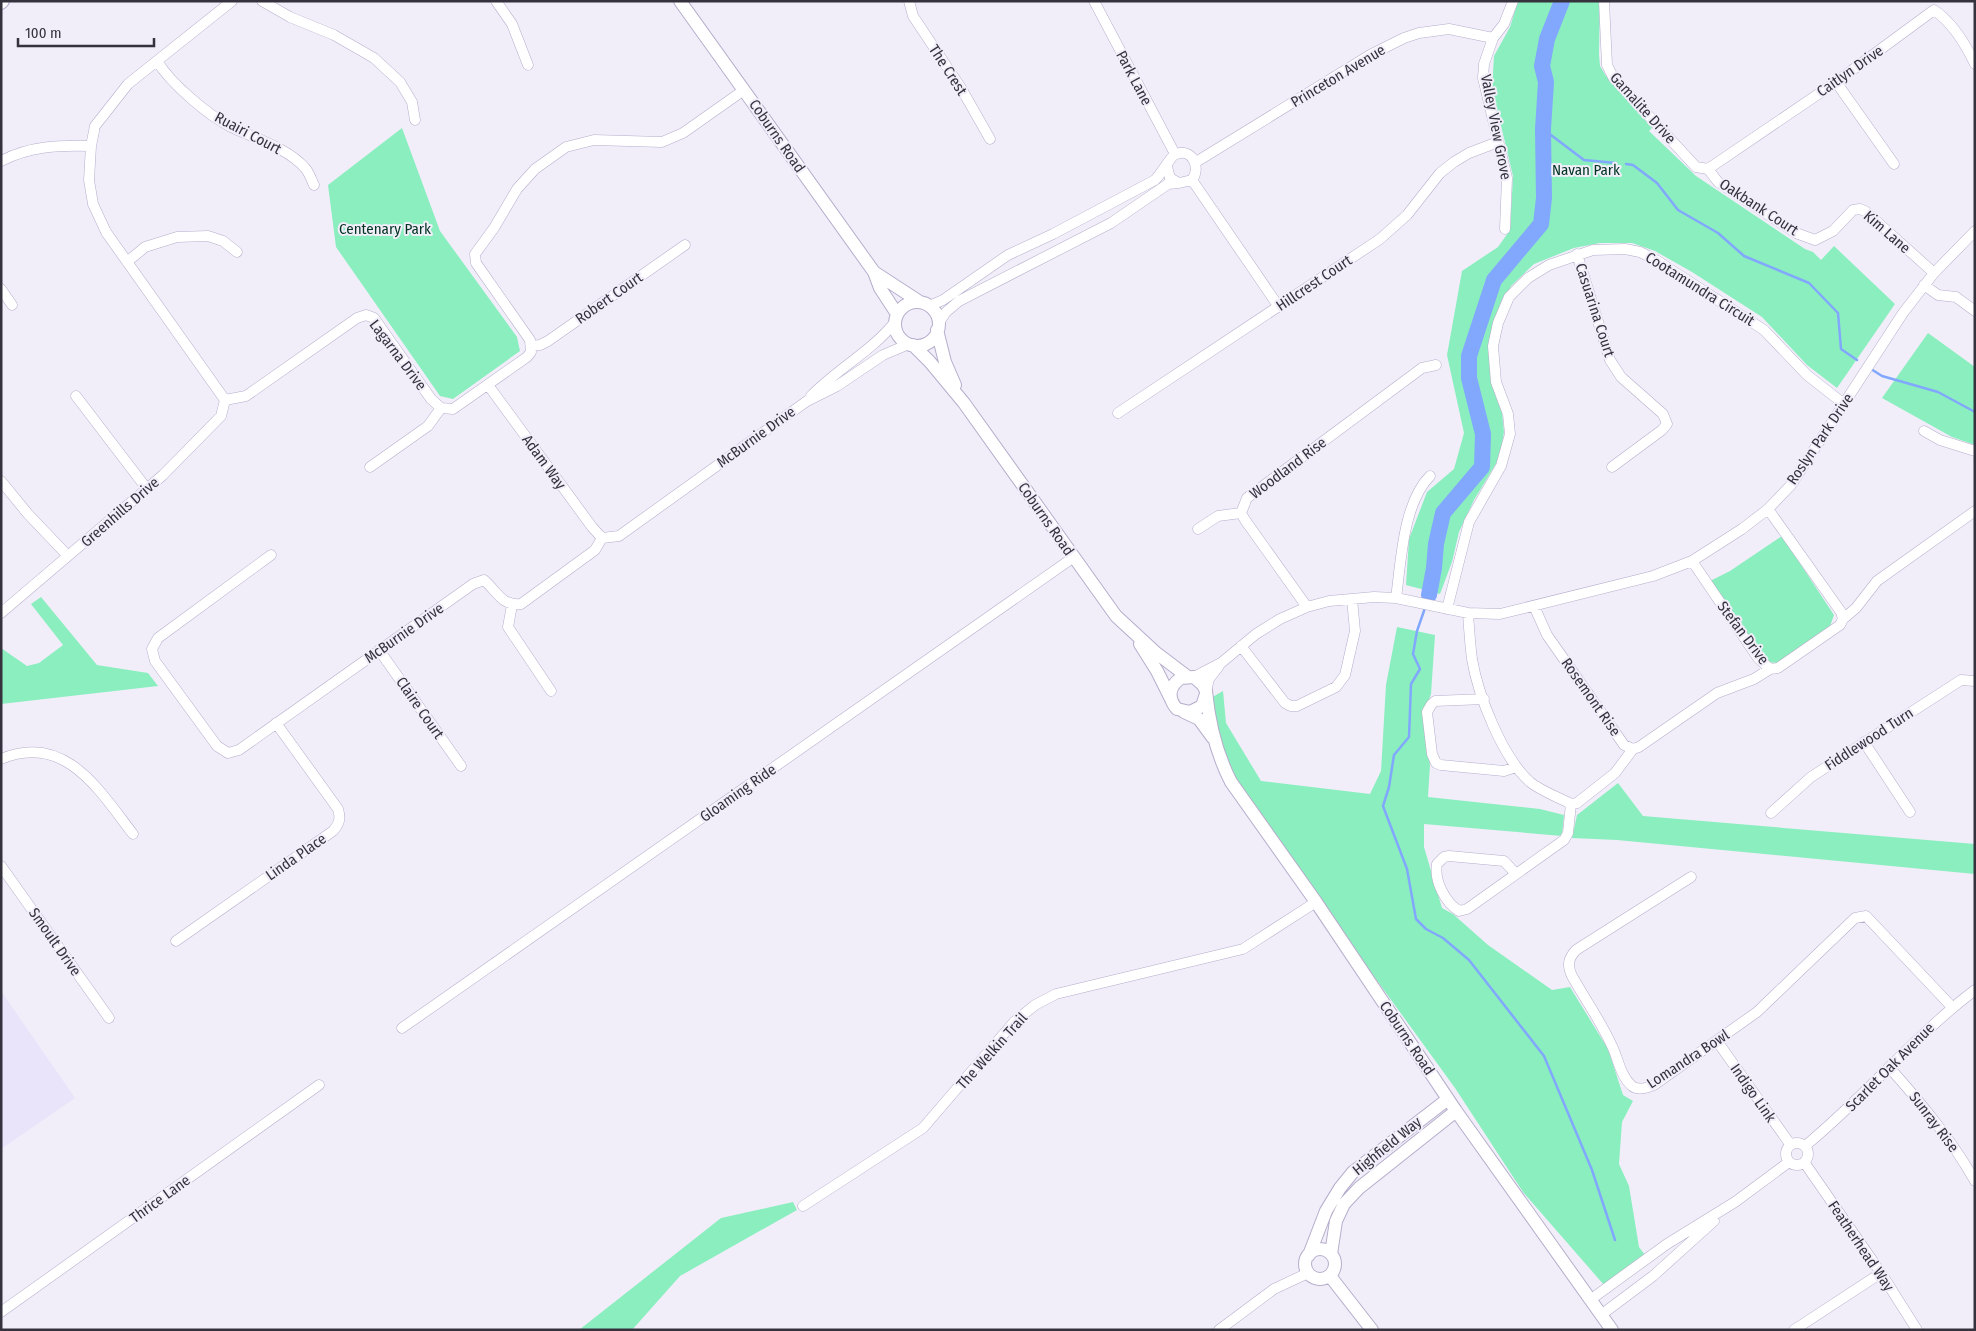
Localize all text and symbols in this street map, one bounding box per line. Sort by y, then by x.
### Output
scale bar [18,15,154,47]
text: 100 m [25,24,62,42]
street label: The Crest [925,41,971,99]
street label: Princeton Avenue [1287,41,1389,111]
street label: Caitlyn Drive [1813,42,1887,100]
street label: Park Lane [1112,48,1156,108]
street label: Gamalite Drive [1606,69,1680,147]
street label: Valley View Grove [1477,73,1515,181]
street label: Coburns Road [745,96,809,176]
street label: Ruairi Court [212,108,284,158]
park label: Navan Park [1552,161,1620,179]
street label: Oakbank Court [1716,175,1802,239]
street label: Kim Lane [1860,207,1914,257]
park label: Centenary Park [339,220,431,238]
street label: Cootamundra Circuit [1642,248,1758,330]
street label: Hillcrest Court [1273,251,1355,315]
street label: Casuarina Court [1571,261,1619,359]
street label: Robert Court [572,268,646,328]
street label: Lagarna Drive [366,316,430,394]
street label: Roslyn Park Drive [1783,390,1857,488]
street label: McBurnie Drive [713,402,799,472]
street label: Adam Way [518,431,570,493]
street label: Woodland Rise [1246,433,1330,503]
street label: Greenhills Drive [77,473,163,551]
street label: Coburns Road [1014,479,1078,559]
street label: Stefan Drive [1713,598,1773,668]
street label: McBurnie Drive [361,599,447,667]
street label: Rosemont Rise [1557,654,1625,740]
street label: Claire Court [392,674,448,742]
street label: Fiddlewood Turn [1821,704,1917,774]
street label: Gloaming Ride [696,760,780,826]
street label: Linda Place [262,830,330,884]
street label: Smoult Drive [25,905,85,979]
street label: Coburns Road [1376,998,1438,1078]
street label: The Welkin Trail [953,1009,1031,1093]
street label: Scarlet Oak Avenue [1842,1019,1938,1115]
street label: Lomandra Bowl [1643,1026,1733,1092]
street label: Indigo Link [1726,1060,1780,1126]
street label: Sunray Rise [1905,1088,1963,1156]
street label: Highfield Way [1349,1113,1425,1179]
street label: Thrice Lane [126,1171,194,1227]
street label: Featherhead Way [1824,1198,1898,1295]

